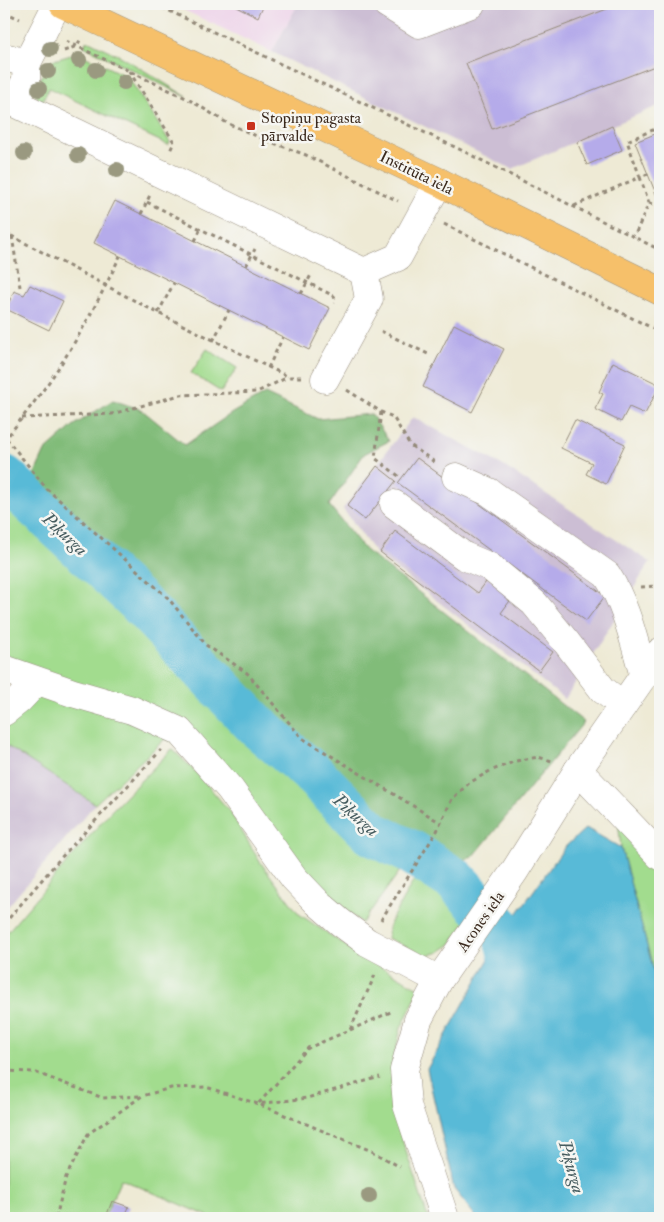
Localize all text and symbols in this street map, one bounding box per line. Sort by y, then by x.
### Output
place label: Stopiņu pagasta pārvalde [260,108,362,147]
marker: Stopiņu pagasta pārvalde [245,120,257,132]
street label: Institūta iela [376,146,457,200]
water label: Piķurga [36,507,92,561]
water label: Piķurga [327,788,383,842]
street label: Acones iela [452,887,509,957]
water label: Piķurga [553,1137,590,1196]

